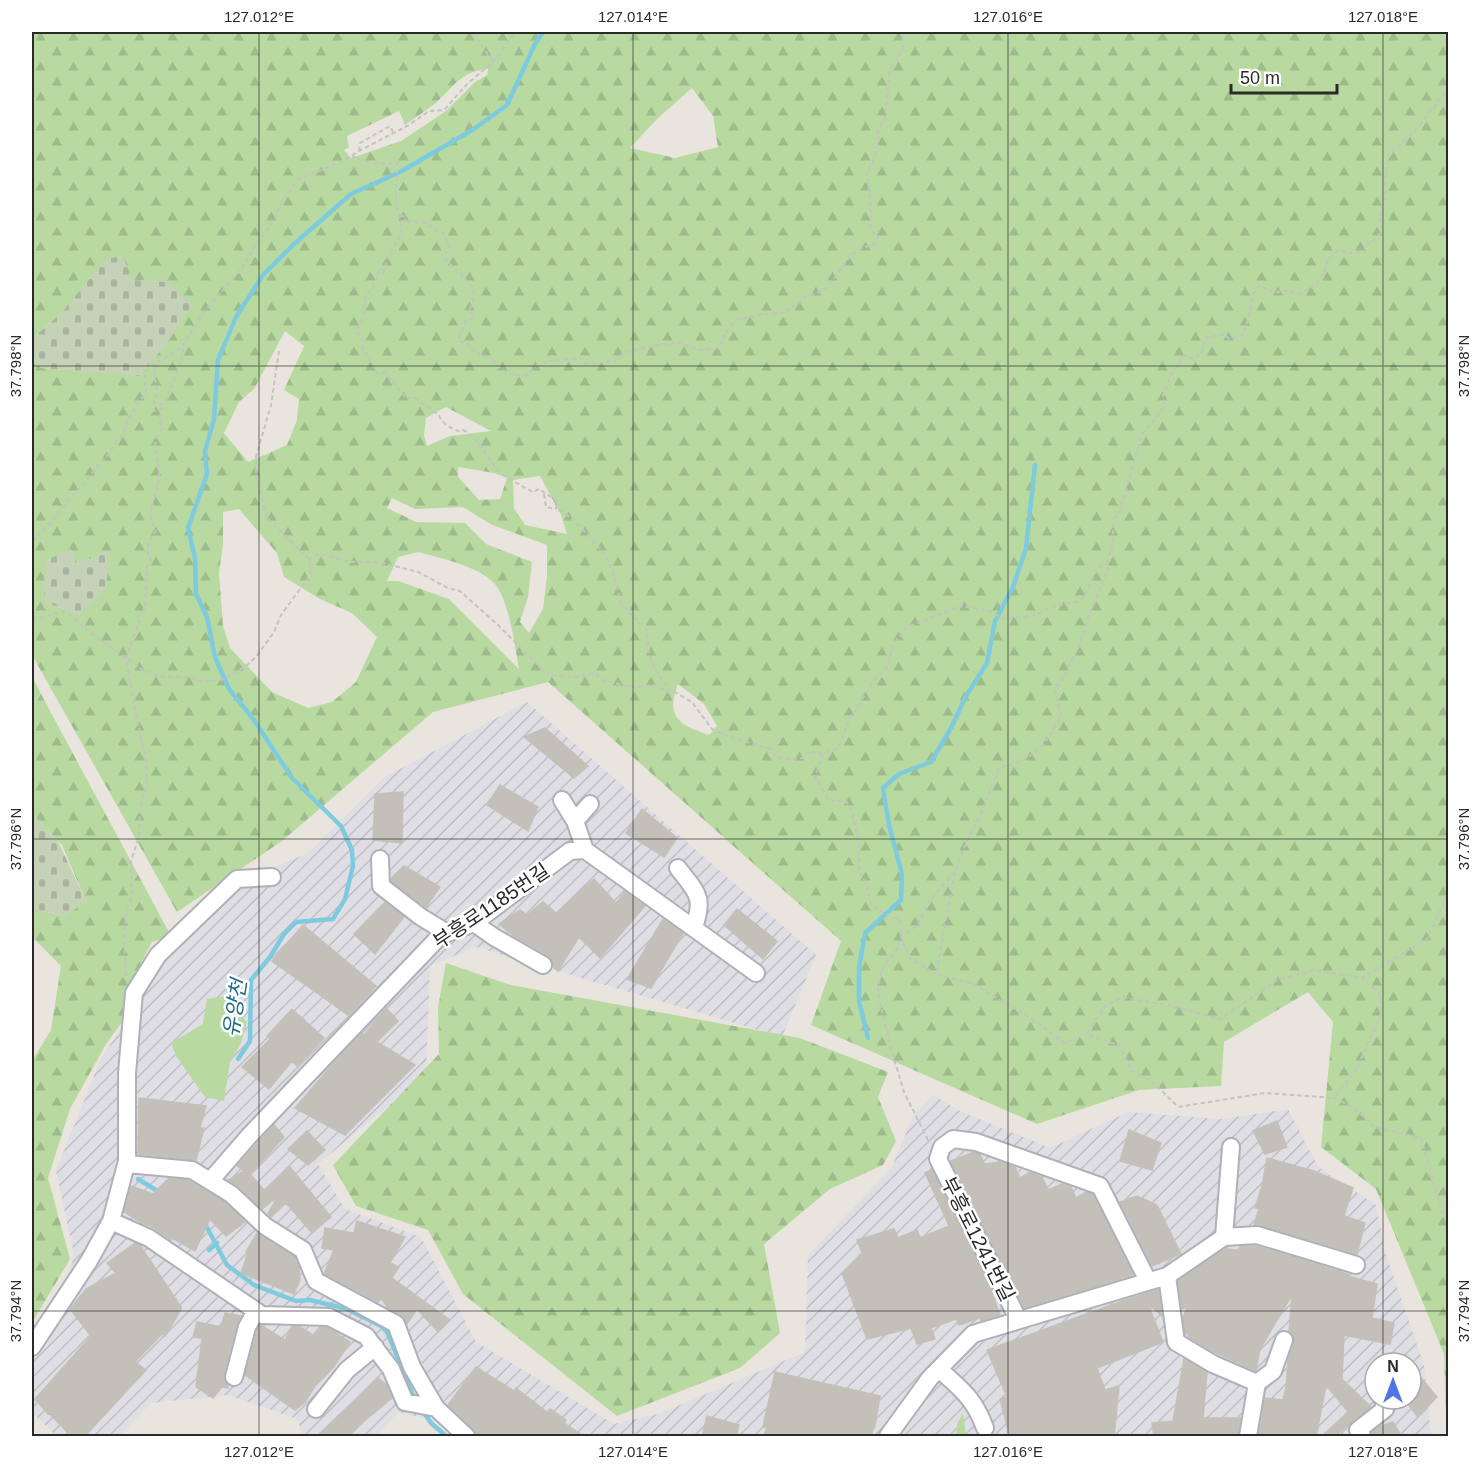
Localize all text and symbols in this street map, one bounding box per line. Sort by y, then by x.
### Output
text: 127.012°E [224,8,294,25]
text: 127.014°E [598,8,668,25]
text: 127.016°E [973,8,1043,25]
text: 127.018°E [1348,8,1418,25]
scale bar [1231,57,1338,95]
text: 50 m [1240,68,1280,88]
text: 37.798°N [7,335,24,397]
text: 37.798°N [1455,335,1472,397]
text: 37.796°N [7,808,24,870]
text: 37.796°N [1455,808,1472,870]
street label: 부흥로1185번길 [429,859,553,953]
water label: 유양천 [219,975,251,1038]
street label: 부흥로1241번길 [937,1173,1019,1305]
text: 37.794°N [7,1280,24,1342]
text: 37.794°N [1455,1280,1472,1342]
north arrow [1363,1351,1423,1411]
text: N [1387,1358,1399,1375]
text: 127.012°E [224,1443,294,1460]
text: 127.014°E [598,1443,668,1460]
text: 127.016°E [973,1443,1043,1460]
text: 127.018°E [1348,1443,1418,1460]

